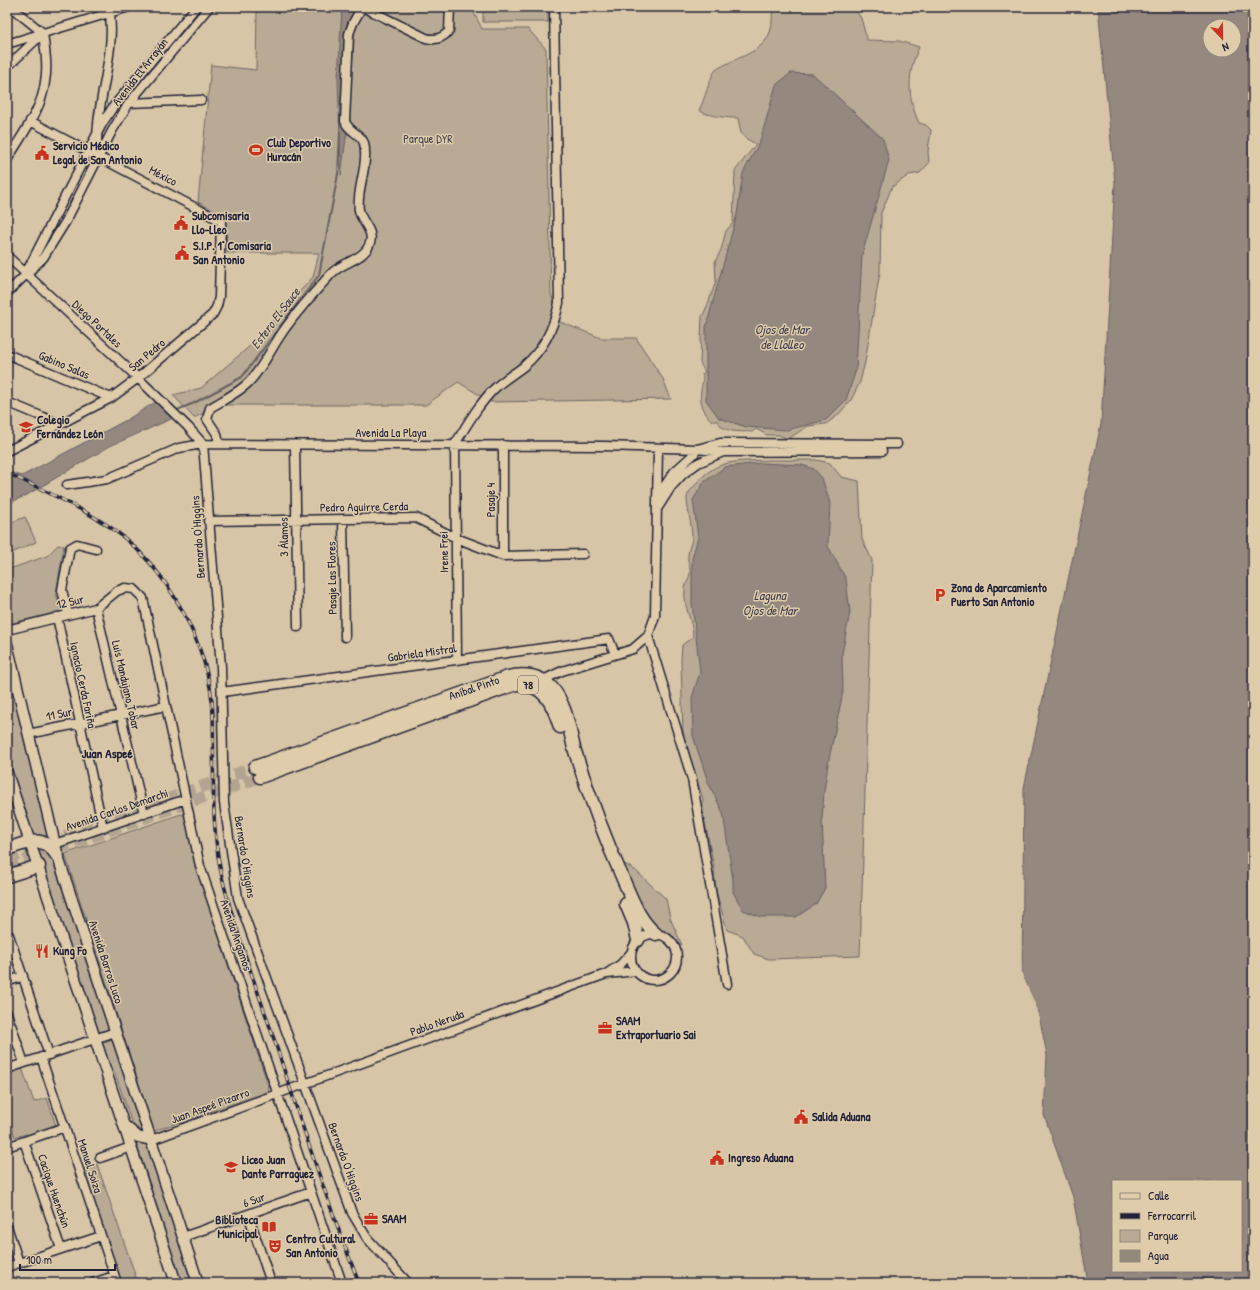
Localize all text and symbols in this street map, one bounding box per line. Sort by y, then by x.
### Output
north arrow [1202,18,1242,58]
street label: Avenida El Arrayán [108,34,172,109]
text: N [1220,40,1231,55]
park label: Parque DYR [403,130,453,147]
place label: Club Deportivo Huracán [267,134,331,165]
place label: Servicio Médico Legal de San Antonio [53,137,142,169]
sports icon: Club Deportivo Huracán [248,142,264,158]
public building icon: Servicio Médico Legal de San Antonio [34,145,50,161]
street label: México [146,161,180,190]
place label: Subcomisaria Llo-Lleo [192,207,249,238]
public building icon: Subcomisaria Llo-Lleo [173,215,189,231]
place label: S.I.P. 1° Comisaria San Antonio [193,237,271,268]
public building icon: S.I.P. 1° Comisaria San Antonio [174,245,190,261]
water label: Estero El Sauce [246,283,304,352]
street label: Diego Portales [69,296,126,352]
water label: Ojos de Mar de Llolleo [755,320,811,353]
street label: San Pedro [125,334,169,375]
street label: Gabino Salas [36,346,93,383]
place label: Colegio Fernández León [36,411,104,442]
school or university icon: Colegio Fernández León [18,419,34,435]
street label: Avenida La Playa [355,424,427,441]
street label: Pasaje 4 [482,482,499,517]
street label: Bernardo O'Higgins [186,495,209,579]
street label: Pedro Aguirre Cerda [320,497,409,516]
street label: 3 Álamos [275,517,292,557]
street label: Irene Frei [435,531,452,573]
street label: Pasaje Las Flores [322,541,341,615]
place label: Zona de Aparcamiento Puerto San Antonio [951,579,1047,610]
water label: Laguna Ojos de Mar [743,586,799,619]
parking icon: Zona de Aparcamiento Puerto San Antonio [932,587,948,603]
street label: 12 Sur [54,590,86,613]
street label: Luis Mandujano Tobar [108,638,145,732]
street label: Gabriela Mistral [386,639,458,666]
street label: Ignacio Cerda Fariña [66,640,101,730]
street label: Aníbal Pinto [446,671,502,704]
road number: 78 [518,676,538,694]
street label: 11 Sur [44,702,74,725]
district label: Juan Aspeé [81,744,133,763]
street label: Avenida Carlos Demarchi [63,784,170,835]
street label: Bernardo O'Higgins [231,815,260,900]
street label: Avenida Angamos [216,897,257,973]
street label: Avenida Barros Luco [85,918,128,1006]
place label: Kung Fo [53,942,87,960]
restaurant icon: Kung Fo [34,943,50,959]
street label: Pablo Neruda [408,1005,466,1040]
place label: SAAM Extraportuario Sai [616,1012,696,1044]
office icon: SAAM Extraportuario Sai [597,1020,613,1036]
street label: Juan Aspeé Pizarro [168,1083,252,1128]
place label: Salida Aduana [812,1108,871,1125]
public building icon: Salida Aduana [793,1109,809,1125]
street label: Bernardo O'Higgins [324,1120,369,1204]
street label: Manuel Soiza [74,1137,107,1195]
place label: Ingreso Aduana [728,1149,794,1167]
public building icon: Ingreso Aduana [709,1150,725,1166]
place label: Liceo Juan Dante Parraguez [242,1151,315,1183]
street label: Cacique Huenchún [34,1152,75,1230]
school or university icon: Liceo Juan Dante Parraguez [223,1159,239,1175]
legend [1112,1180,1242,1272]
text: Calle [1148,1187,1169,1204]
street label: 6 Sur [240,1188,268,1211]
text: Ferrocarril [1147,1207,1197,1224]
place label: SAAM [382,1210,406,1227]
place label: Biblioteca Municipal [215,1211,259,1243]
office icon: SAAM [363,1211,379,1227]
library icon: Biblioteca Municipal [261,1219,277,1235]
text: Parque [1148,1227,1178,1244]
place label: Centro Cultural San Antonio [286,1230,356,1261]
theatre icon: Centro Cultural San Antonio [267,1238,283,1254]
scale bar [20,1246,115,1272]
text: Agua [1148,1247,1169,1264]
text: 100 m [26,1251,52,1268]

